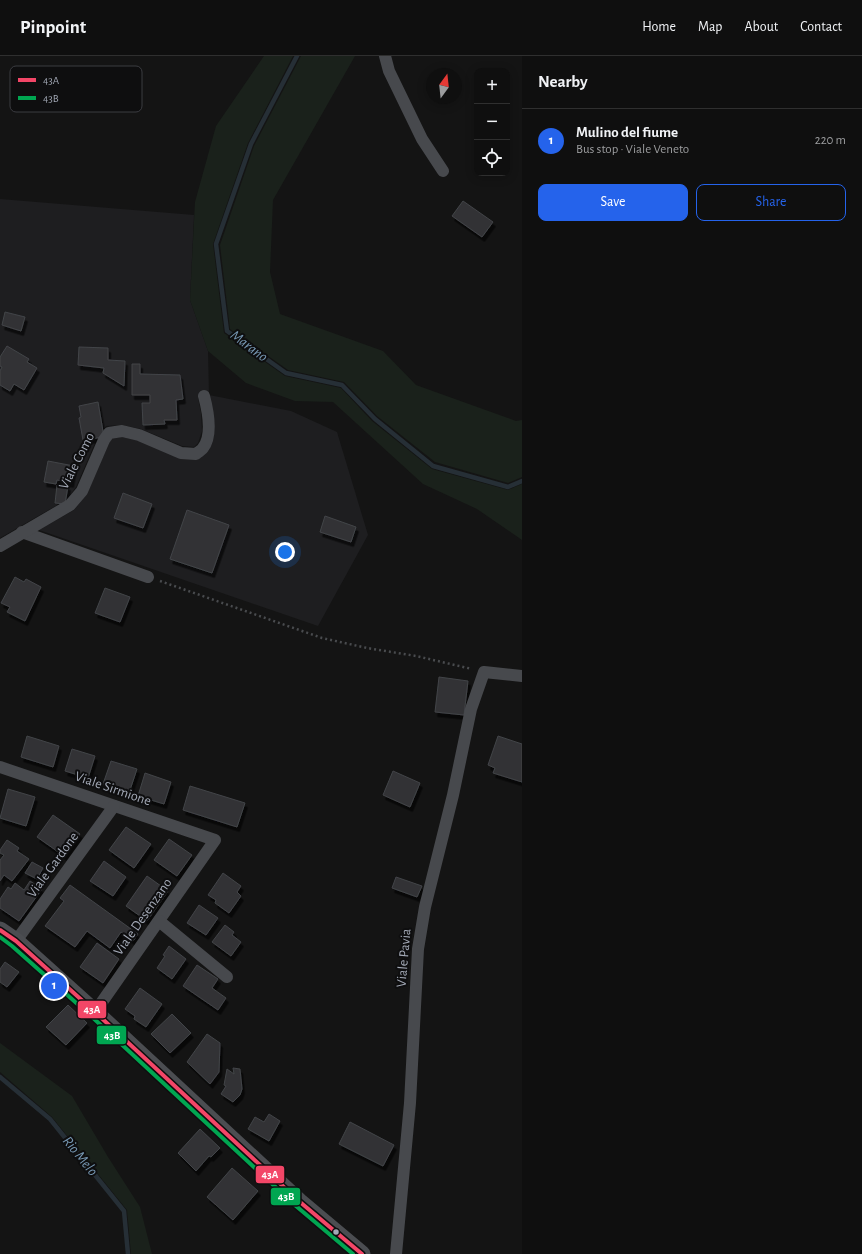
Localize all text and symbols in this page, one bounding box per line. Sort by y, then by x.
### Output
text: Pinpoint [20,18,86,37]
text: Home [642,20,676,34]
text: Map [698,20,722,34]
text: About [744,20,778,34]
text: Contact [800,20,842,34]
legend [10,66,142,112]
north arrow [426,68,462,104]
map controls [474,68,510,176]
button: + [474,68,510,104]
text: Nearby [538,73,588,90]
text: 43A [43,75,60,86]
text: 43B [43,93,59,104]
button: − [474,104,510,140]
text: Mulino del fiume [576,125,678,140]
text: 1 [549,134,553,147]
text: 220 m [815,134,846,147]
button: locate [474,140,510,176]
text: Bus stop · Viale Veneto [576,143,689,156]
button: Save [538,184,688,221]
button: Share [696,184,846,221]
water label: Marano [228,327,270,365]
street label: Viale Como [57,430,97,492]
your location [275,542,295,562]
street label: Viale Sirmione [73,769,153,809]
street label: Viale Gardone [25,830,81,900]
street label: Viale Desenzano [111,876,175,958]
street label: Viale Pavia [394,928,414,988]
pin: 1 [41,971,67,1001]
line badge: 43A [77,1000,107,1019]
text: 43A [84,1004,101,1015]
line badge: 43B [96,1025,127,1045]
text: 43B [104,1030,121,1041]
water label: Rio Melo [60,1133,100,1179]
line badge: 43A [255,1165,285,1184]
text: 43A [262,1169,279,1180]
line badge: 43B [270,1187,301,1206]
text: 43B [278,1191,295,1202]
unlabelled marker [331,1227,341,1237]

